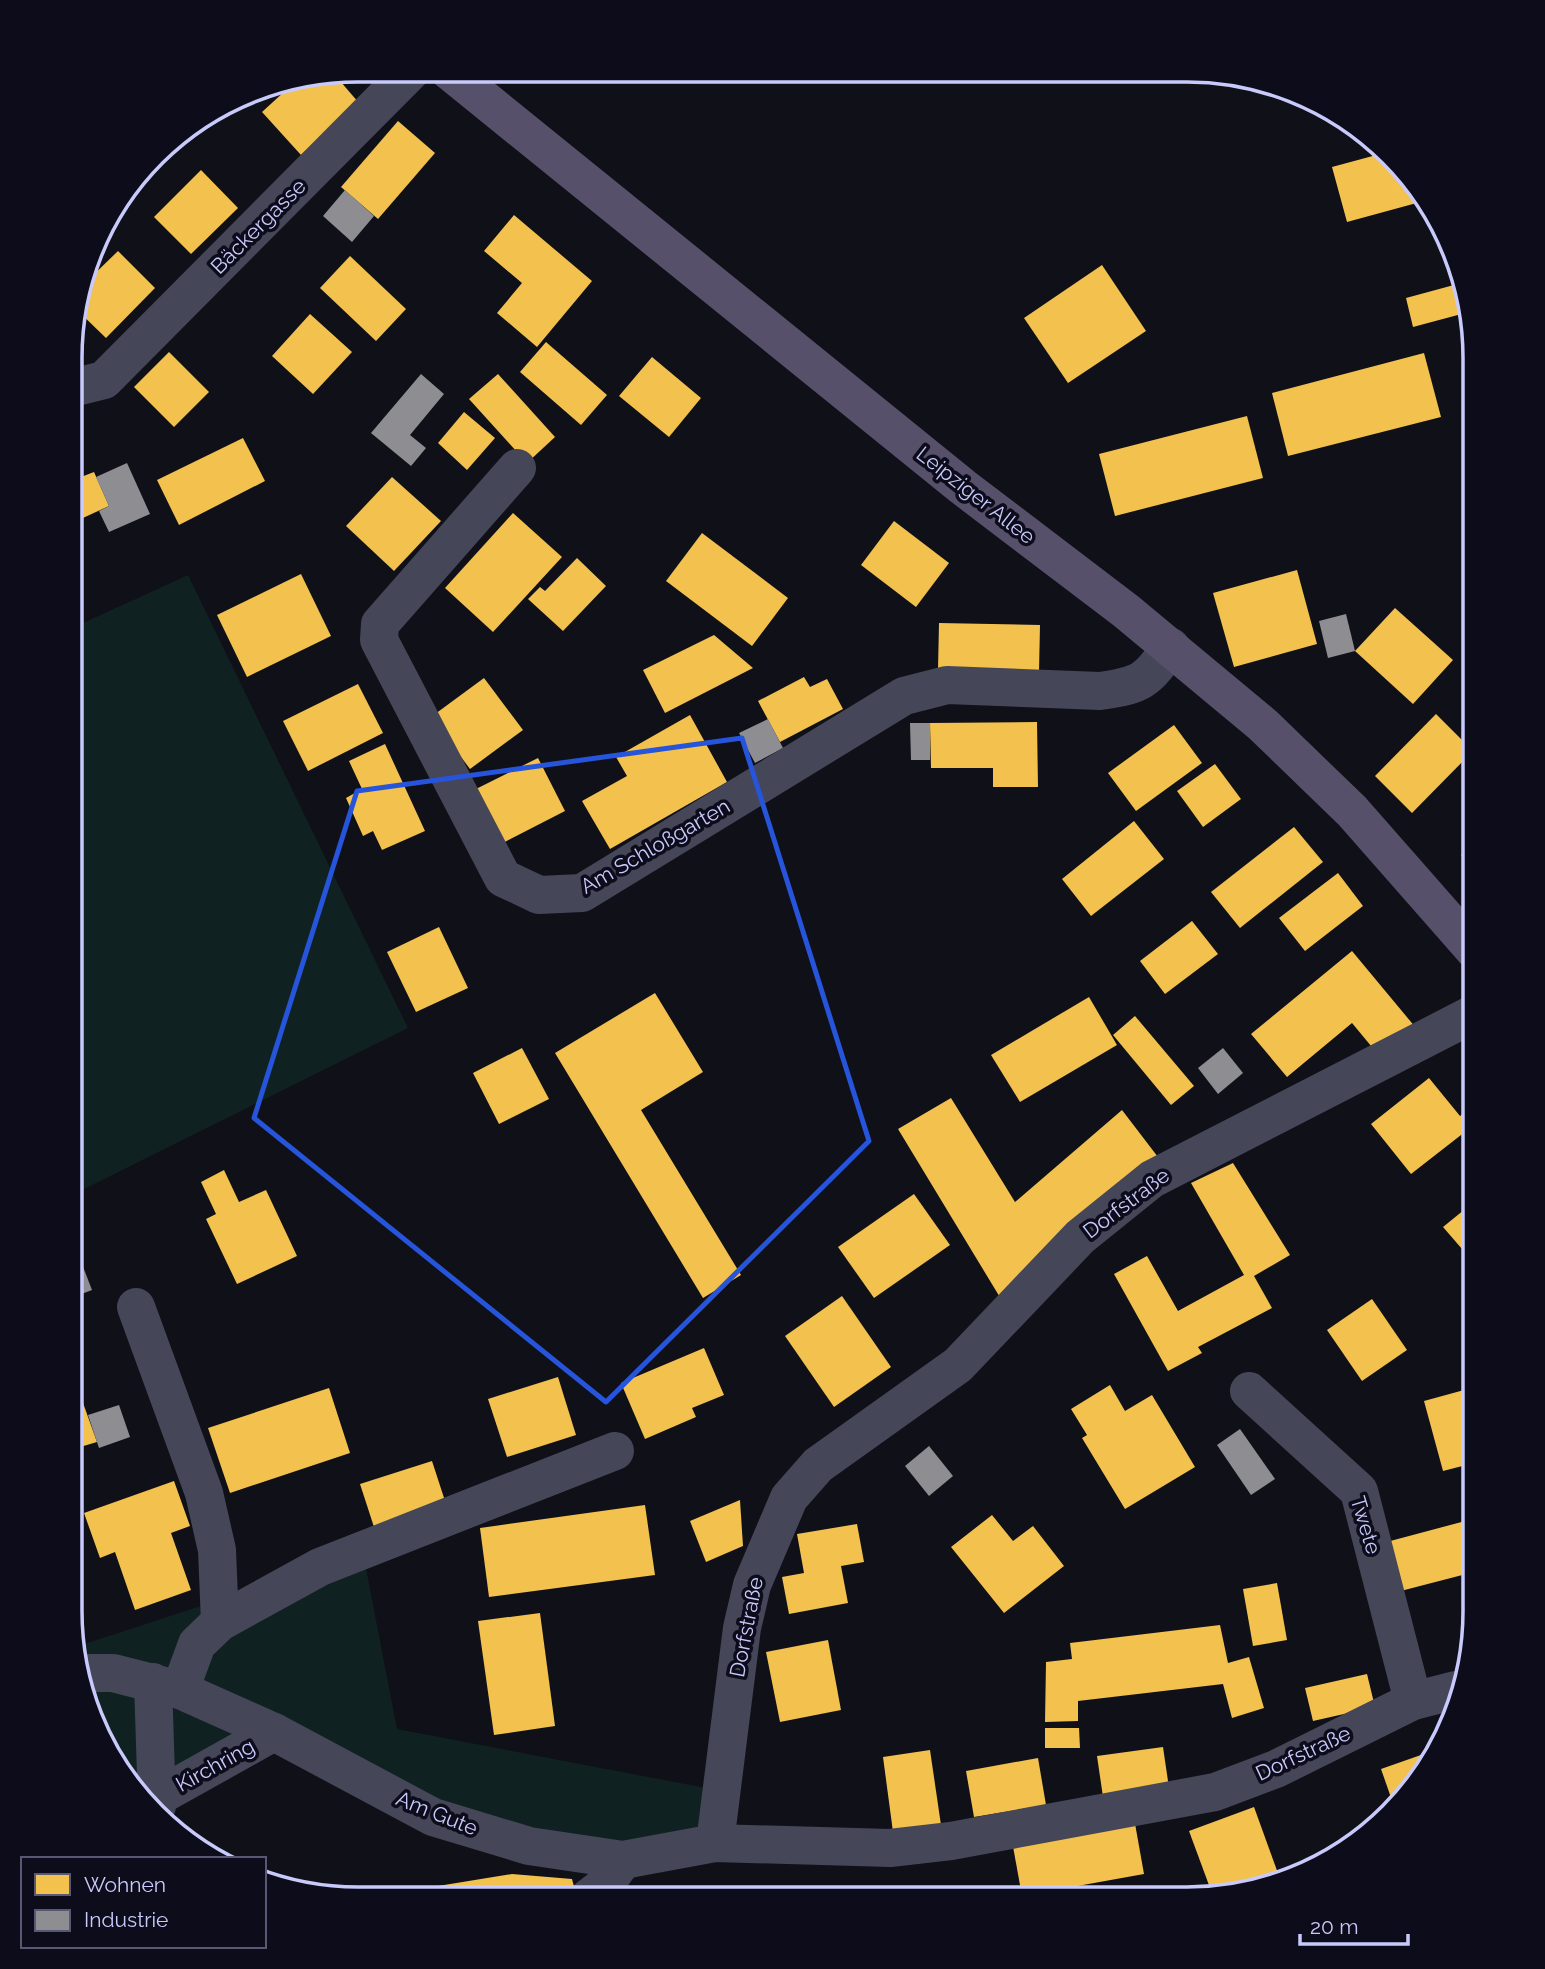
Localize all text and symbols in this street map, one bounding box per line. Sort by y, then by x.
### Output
street label: Bäckergasse [205,173,311,279]
street label: Leipziger Allee [912,441,1040,549]
street label: Am Schloßgarten [576,793,734,899]
street label: Dorfstraße [1078,1162,1174,1244]
street label: Twete [1345,1493,1387,1557]
street label: Dorfstraße [724,1575,768,1679]
street label: Dorfstraße [1252,1720,1354,1786]
street label: Kirchring [171,1733,259,1797]
street label: Am Gute [393,1785,481,1841]
legend [21,1857,266,1948]
text: Wohnen [84,1872,166,1897]
scale bar [1300,1902,1408,1946]
text: Industrie [84,1907,168,1932]
text: 20 m [1310,1914,1358,1939]

